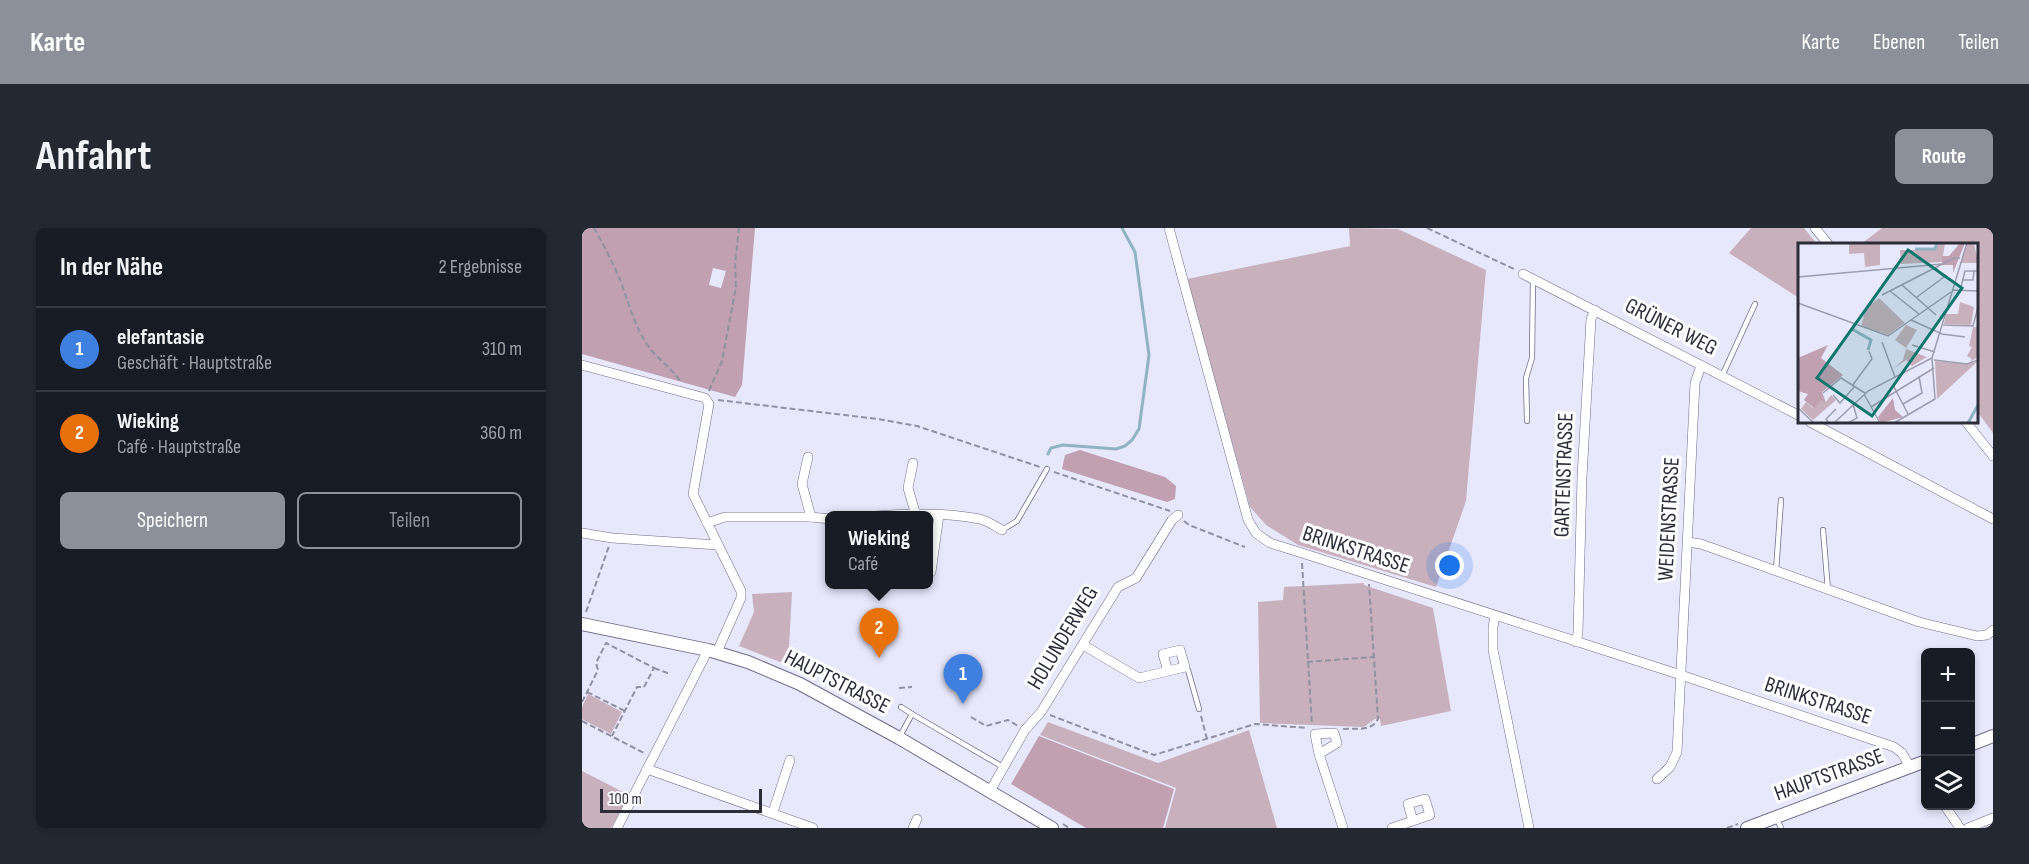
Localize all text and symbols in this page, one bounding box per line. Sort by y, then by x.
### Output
text: Karte [30,26,85,59]
text: Karte [1802,30,1840,55]
text: Ebenen [1873,30,1925,55]
text: Teilen [1958,30,1999,55]
button: Route [1895,129,1993,184]
text: Anfahrt [36,131,151,182]
inset map [1798,243,1978,423]
text: In der Nähe [60,252,163,283]
text: 2 Ergebnisse [438,255,522,279]
street label: GRÜNER WEG [1620,292,1722,362]
text: elefantasie [117,324,204,351]
text: 1 [76,337,83,361]
text: 310 m [482,337,522,361]
text: Geschäft · Hauptstraße [117,351,272,375]
text: Wieking [117,408,179,435]
street label: GARTENSTRASSE [1548,412,1580,538]
text: 2 [75,421,84,445]
text: 360 m [480,421,522,445]
text: Café · Hauptstraße [117,435,241,459]
street label: WEIDENSTRASSE [1652,456,1686,582]
button: Speichern [60,492,285,549]
button: Teilen [297,492,522,549]
popup [825,511,933,589]
street label: BRINKSTRASSE [1299,520,1413,580]
text: Wieking [848,525,910,552]
your location [1435,551,1464,580]
text: Café [848,552,878,576]
street label: HOLUNDERWEG [1022,581,1104,695]
pin: 2 [860,608,898,658]
street label: HAUPTSTRASSE [780,644,894,720]
map controls [1921,648,1975,810]
button: + [1921,648,1975,702]
pin: 1 [944,654,982,704]
street label: BRINKSTRASSE [1761,671,1875,731]
button: − [1921,702,1975,756]
street label: HAUPTSTRASSE [1771,743,1887,807]
button: layers [1921,756,1975,810]
scale bar [600,786,762,814]
text: 100 m [609,790,642,809]

